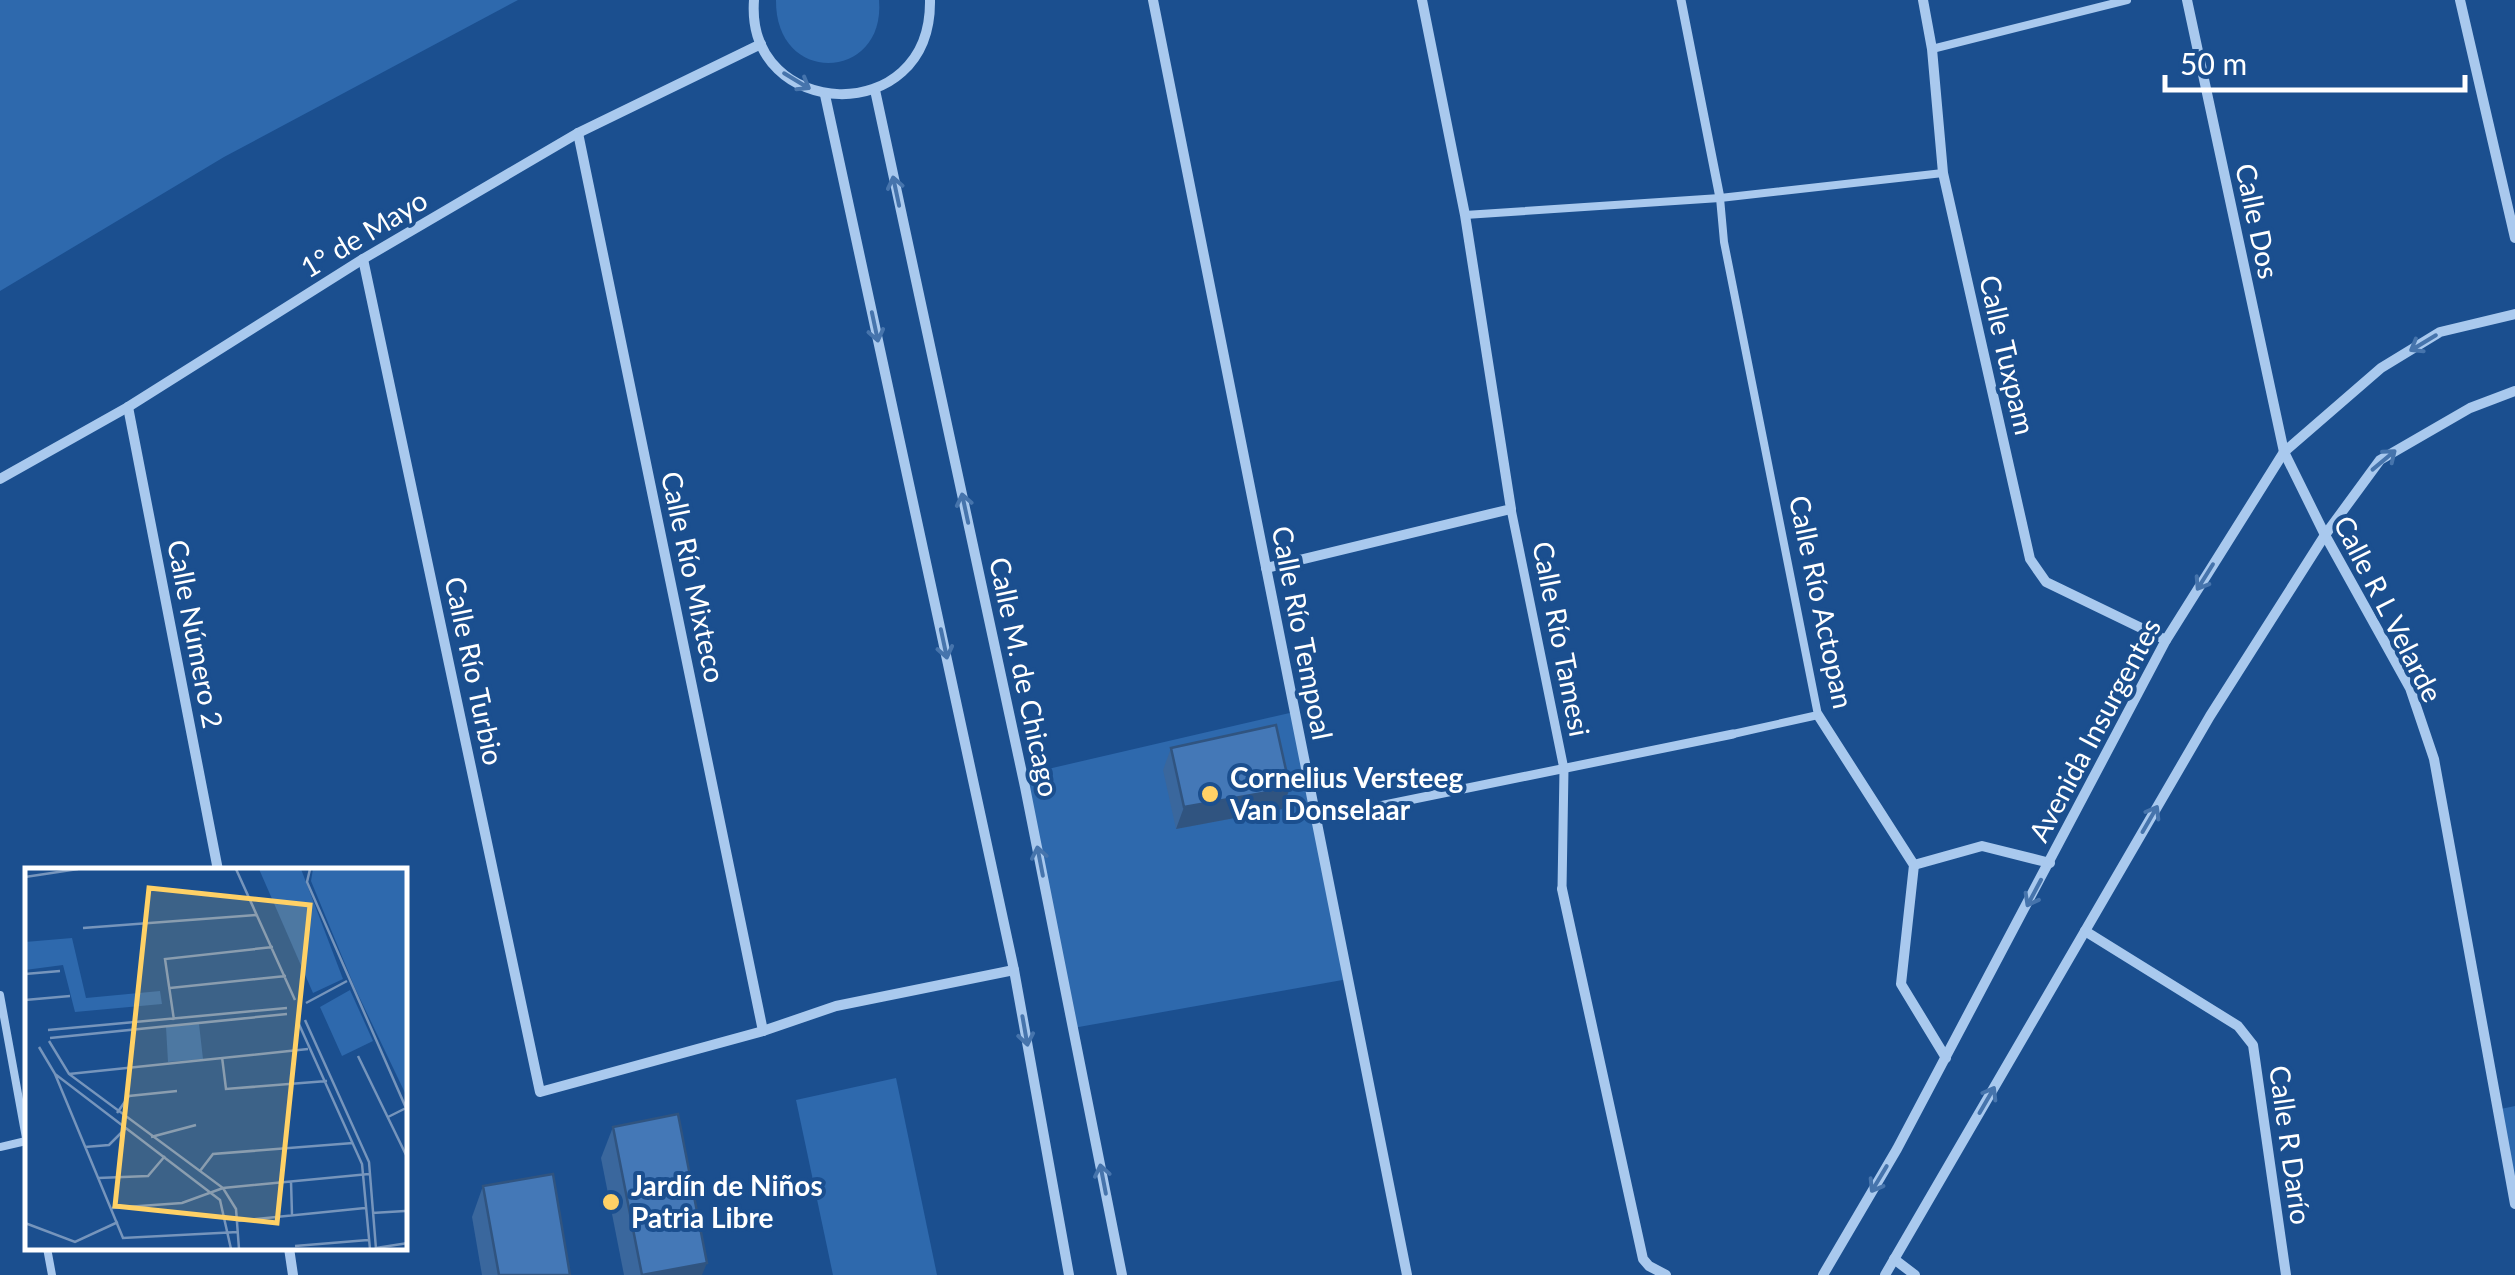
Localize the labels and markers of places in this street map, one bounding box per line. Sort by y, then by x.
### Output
place label: Cornelius Versteeg Van Donselaar [1229,760,1464,826]
marker: Cornelius Versteeg Van Donselaar [1199,783,1221,805]
place label: Jardín de Niños Patria Libre [631,1168,823,1234]
marker: Jardín de Niños Patria Libre [600,1191,622,1213]

